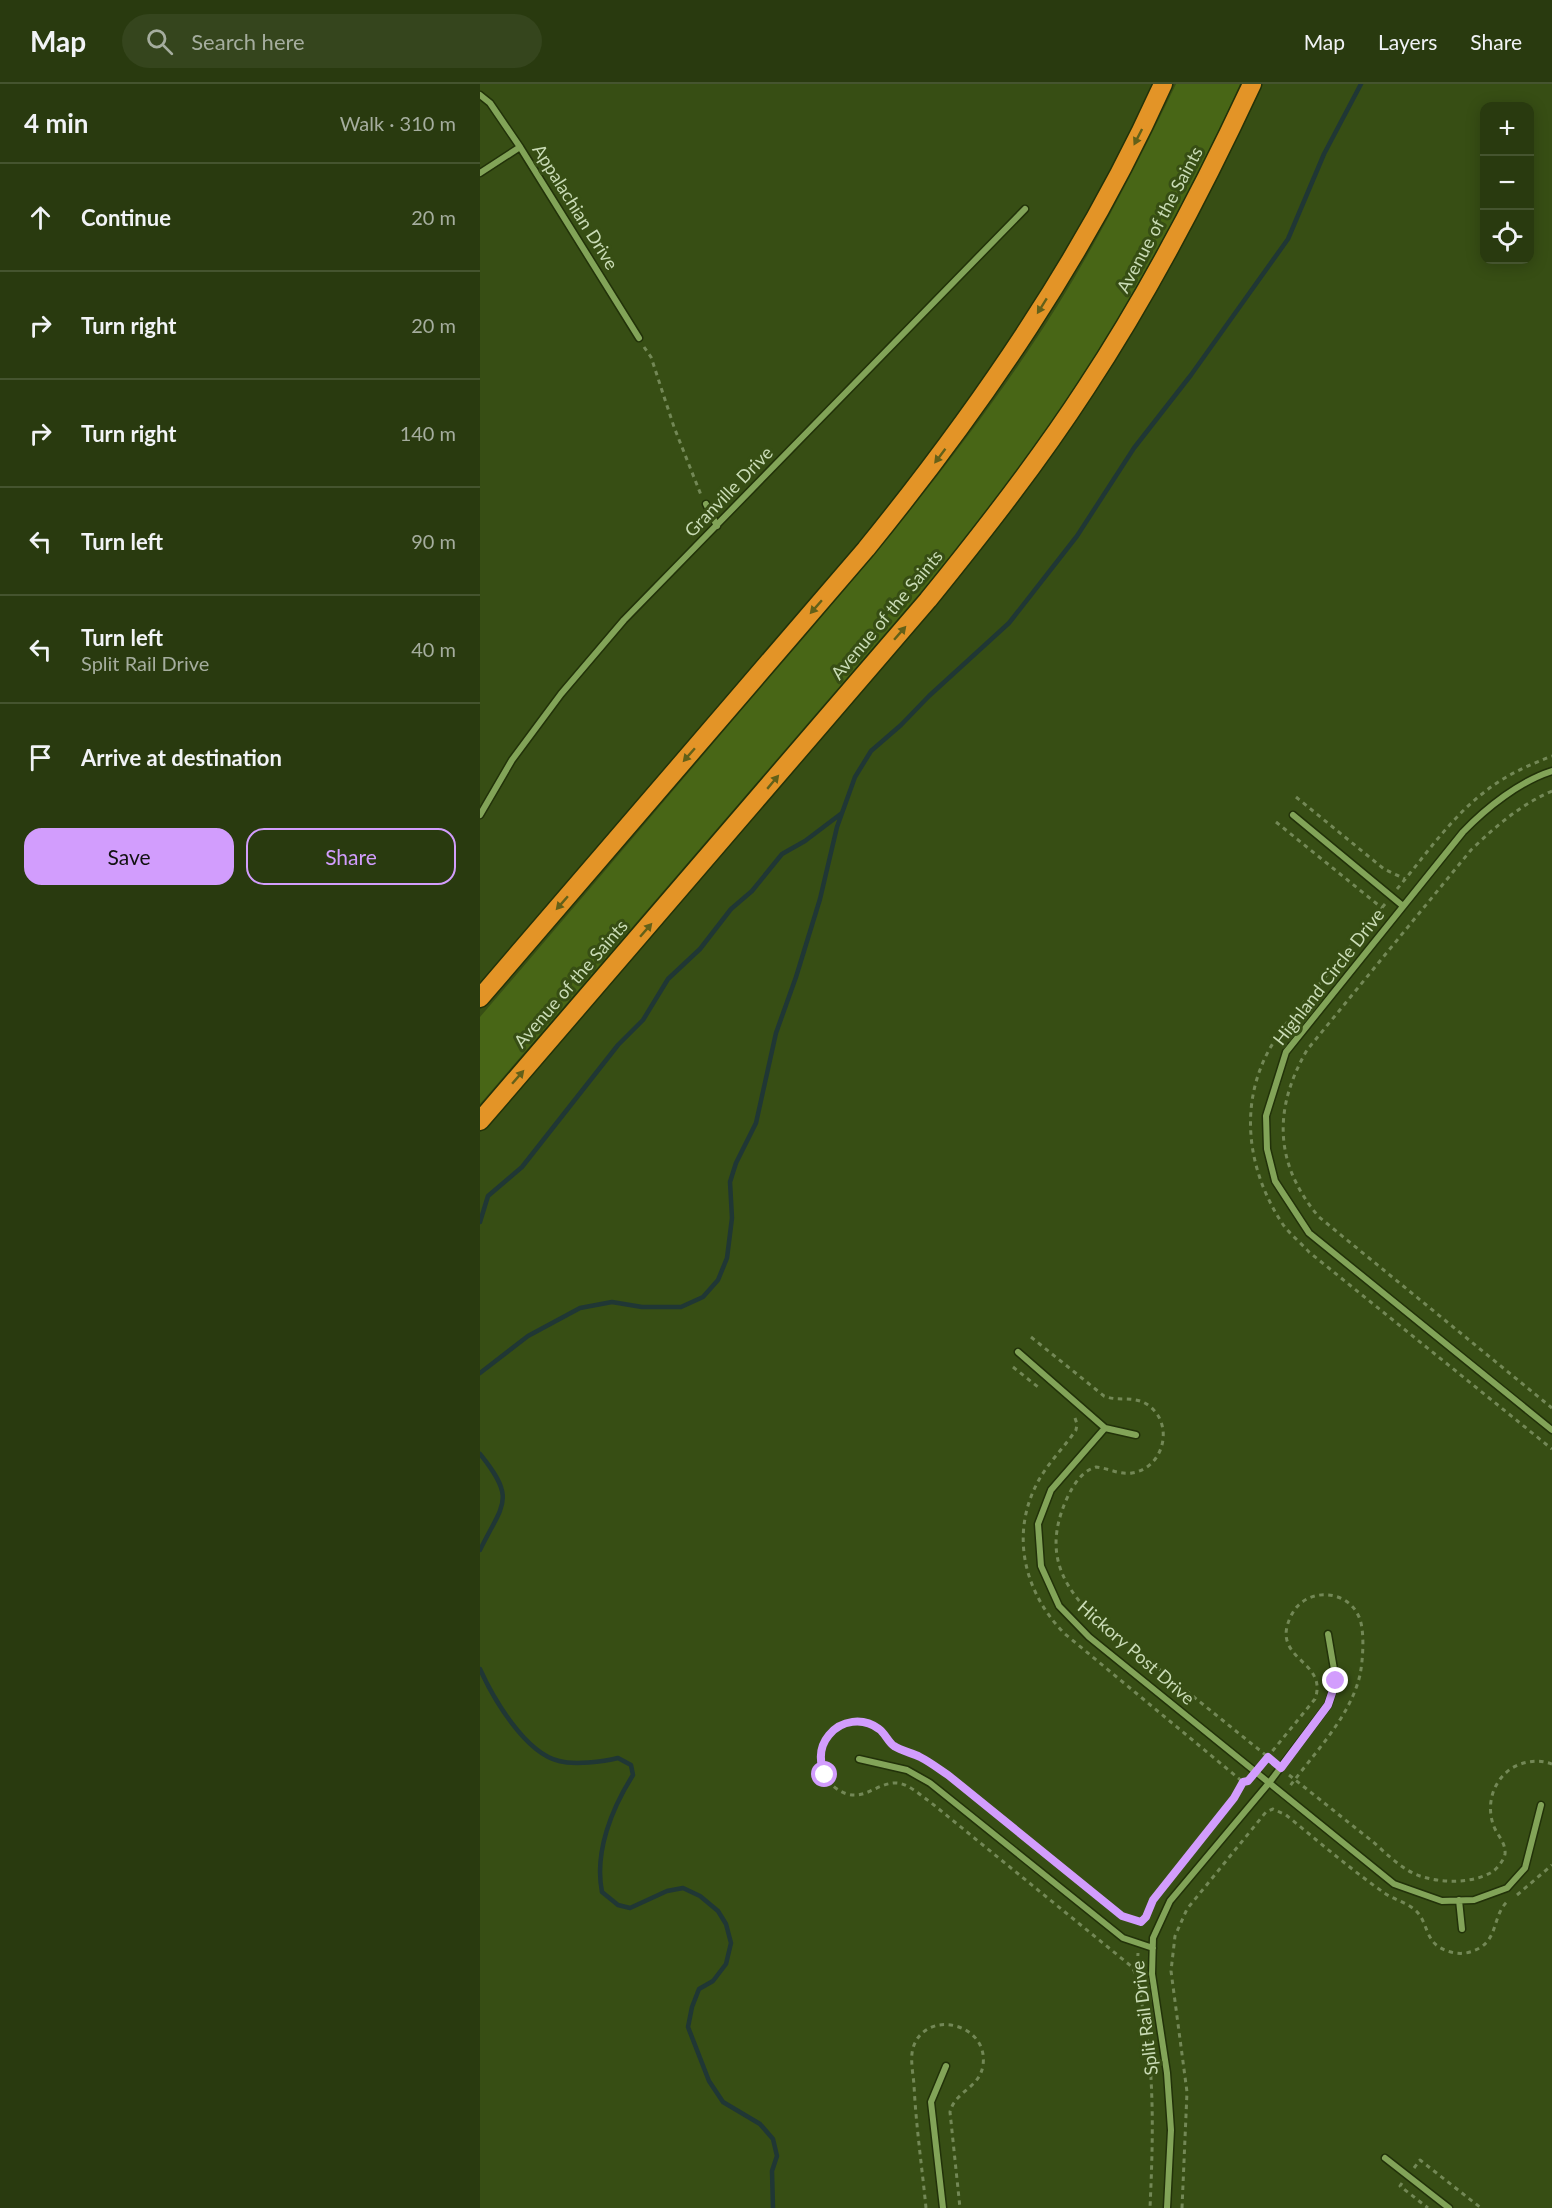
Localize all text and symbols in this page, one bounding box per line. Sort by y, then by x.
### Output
search box [122,14,542,68]
text: Map [30,24,86,58]
icon: search [143,25,176,58]
text: Search here [191,28,305,55]
text: Map [1304,29,1345,54]
text: Layers [1378,29,1437,54]
text: Share [1470,29,1522,54]
map controls [1480,102,1534,264]
button: + [1480,102,1534,156]
text: 4 min [24,107,88,139]
text: Walk · 310 m [340,111,456,135]
one-way arrow [1133,128,1142,145]
street label: Appalachian Drive [528,140,623,273]
street label: Avenue of the Saints [1111,142,1207,296]
button: − [1480,156,1534,210]
icon: ahead [24,201,57,234]
text: Continue [81,204,171,231]
text: 20 m [411,205,456,229]
button: locate [1480,210,1534,264]
one-way arrow [1037,298,1048,315]
icon: right [24,309,57,342]
text: Turn right [81,312,176,339]
text: 20 m [411,313,456,337]
icon: right [24,417,57,450]
text: Turn right [81,420,176,447]
text: 140 m [400,421,456,445]
street label: Granville Drive [680,441,777,541]
one-way arrow [933,448,946,464]
icon: left [24,525,57,558]
text: Turn left [81,528,163,555]
text: 90 m [411,529,456,553]
street label: Avenue of the Saints [826,545,947,684]
one-way arrow [810,599,823,614]
text: Turn left [81,624,163,651]
one-way arrow [893,625,906,641]
icon: left [24,633,57,666]
text: 40 m [411,637,456,661]
text: Split Rail Drive [81,651,209,675]
icon: arrive [24,741,57,774]
text: Arrive at destination [81,744,282,771]
one-way arrow [683,747,696,762]
one-way arrow [766,775,779,790]
button: Save [24,828,234,885]
button: Share [246,828,456,885]
one-way arrow [556,895,569,910]
street label: Highland Circle Drive [1268,904,1388,1049]
street label: Avenue of the Saints [509,915,632,1052]
one-way arrow [639,923,652,938]
one-way arrow [511,1070,524,1085]
street label: Hickory Post Drive [1074,1596,1200,1709]
route end [1322,1667,1348,1693]
route start [811,1761,837,1787]
street label: Split Rail Drive [1126,1959,1162,2077]

